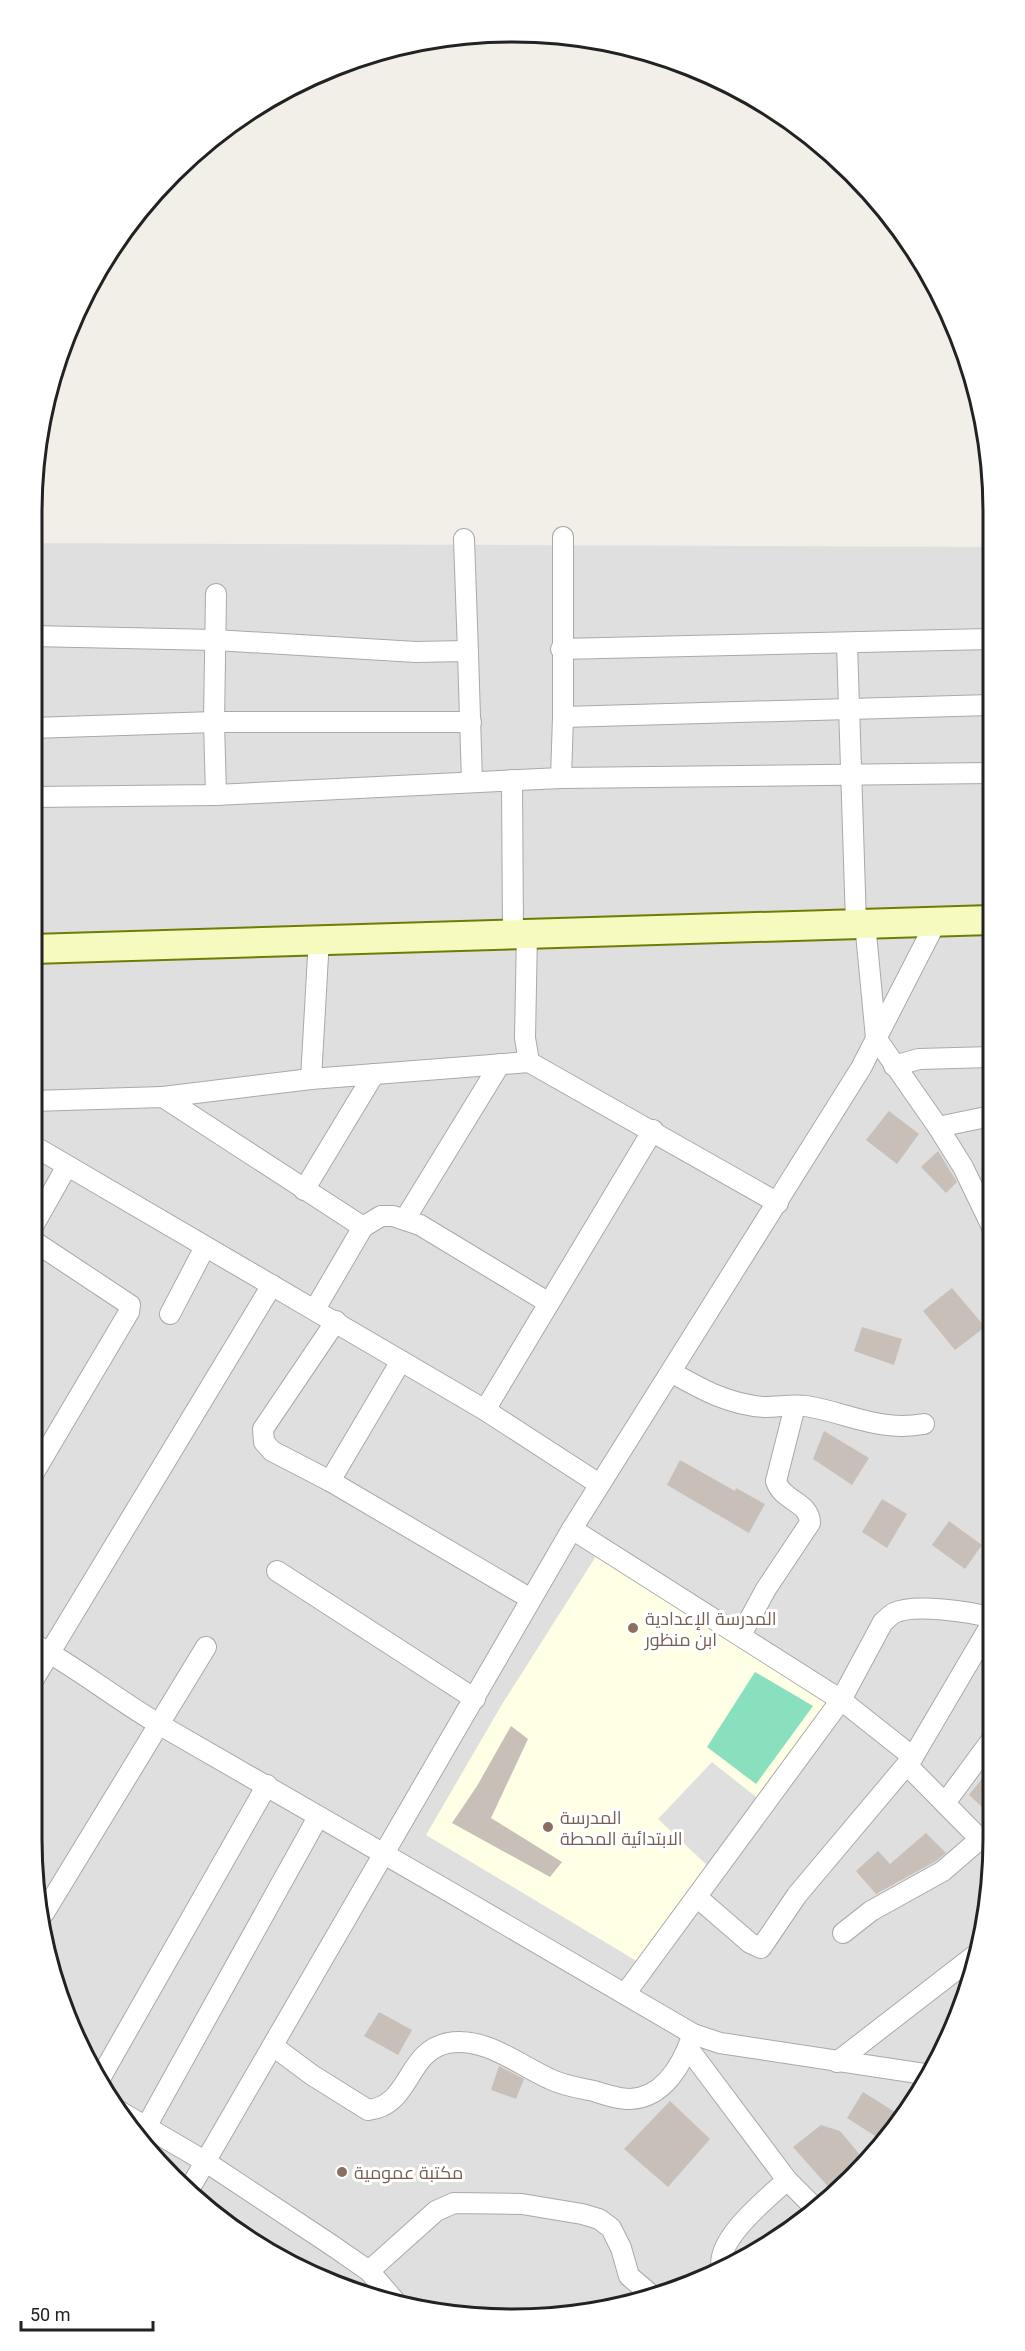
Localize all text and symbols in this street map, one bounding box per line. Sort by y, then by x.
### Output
place label: المدرسة الإعدادية ابن منظور [644,1608,777,1651]
marker: المدرسة الإعدادية ابن منظور [626,1621,640,1635]
place label: المدرسة الابتدائية المحطة [560,1807,683,1849]
marker: المدرسة الابتدائية المحطة [541,1820,555,1834]
place label: مكتبة عمومية [354,2162,463,2184]
marker: مكتبة عمومية [335,2165,349,2179]
scale bar [21,2294,153,2332]
text: 50 m [30,2304,70,2325]

